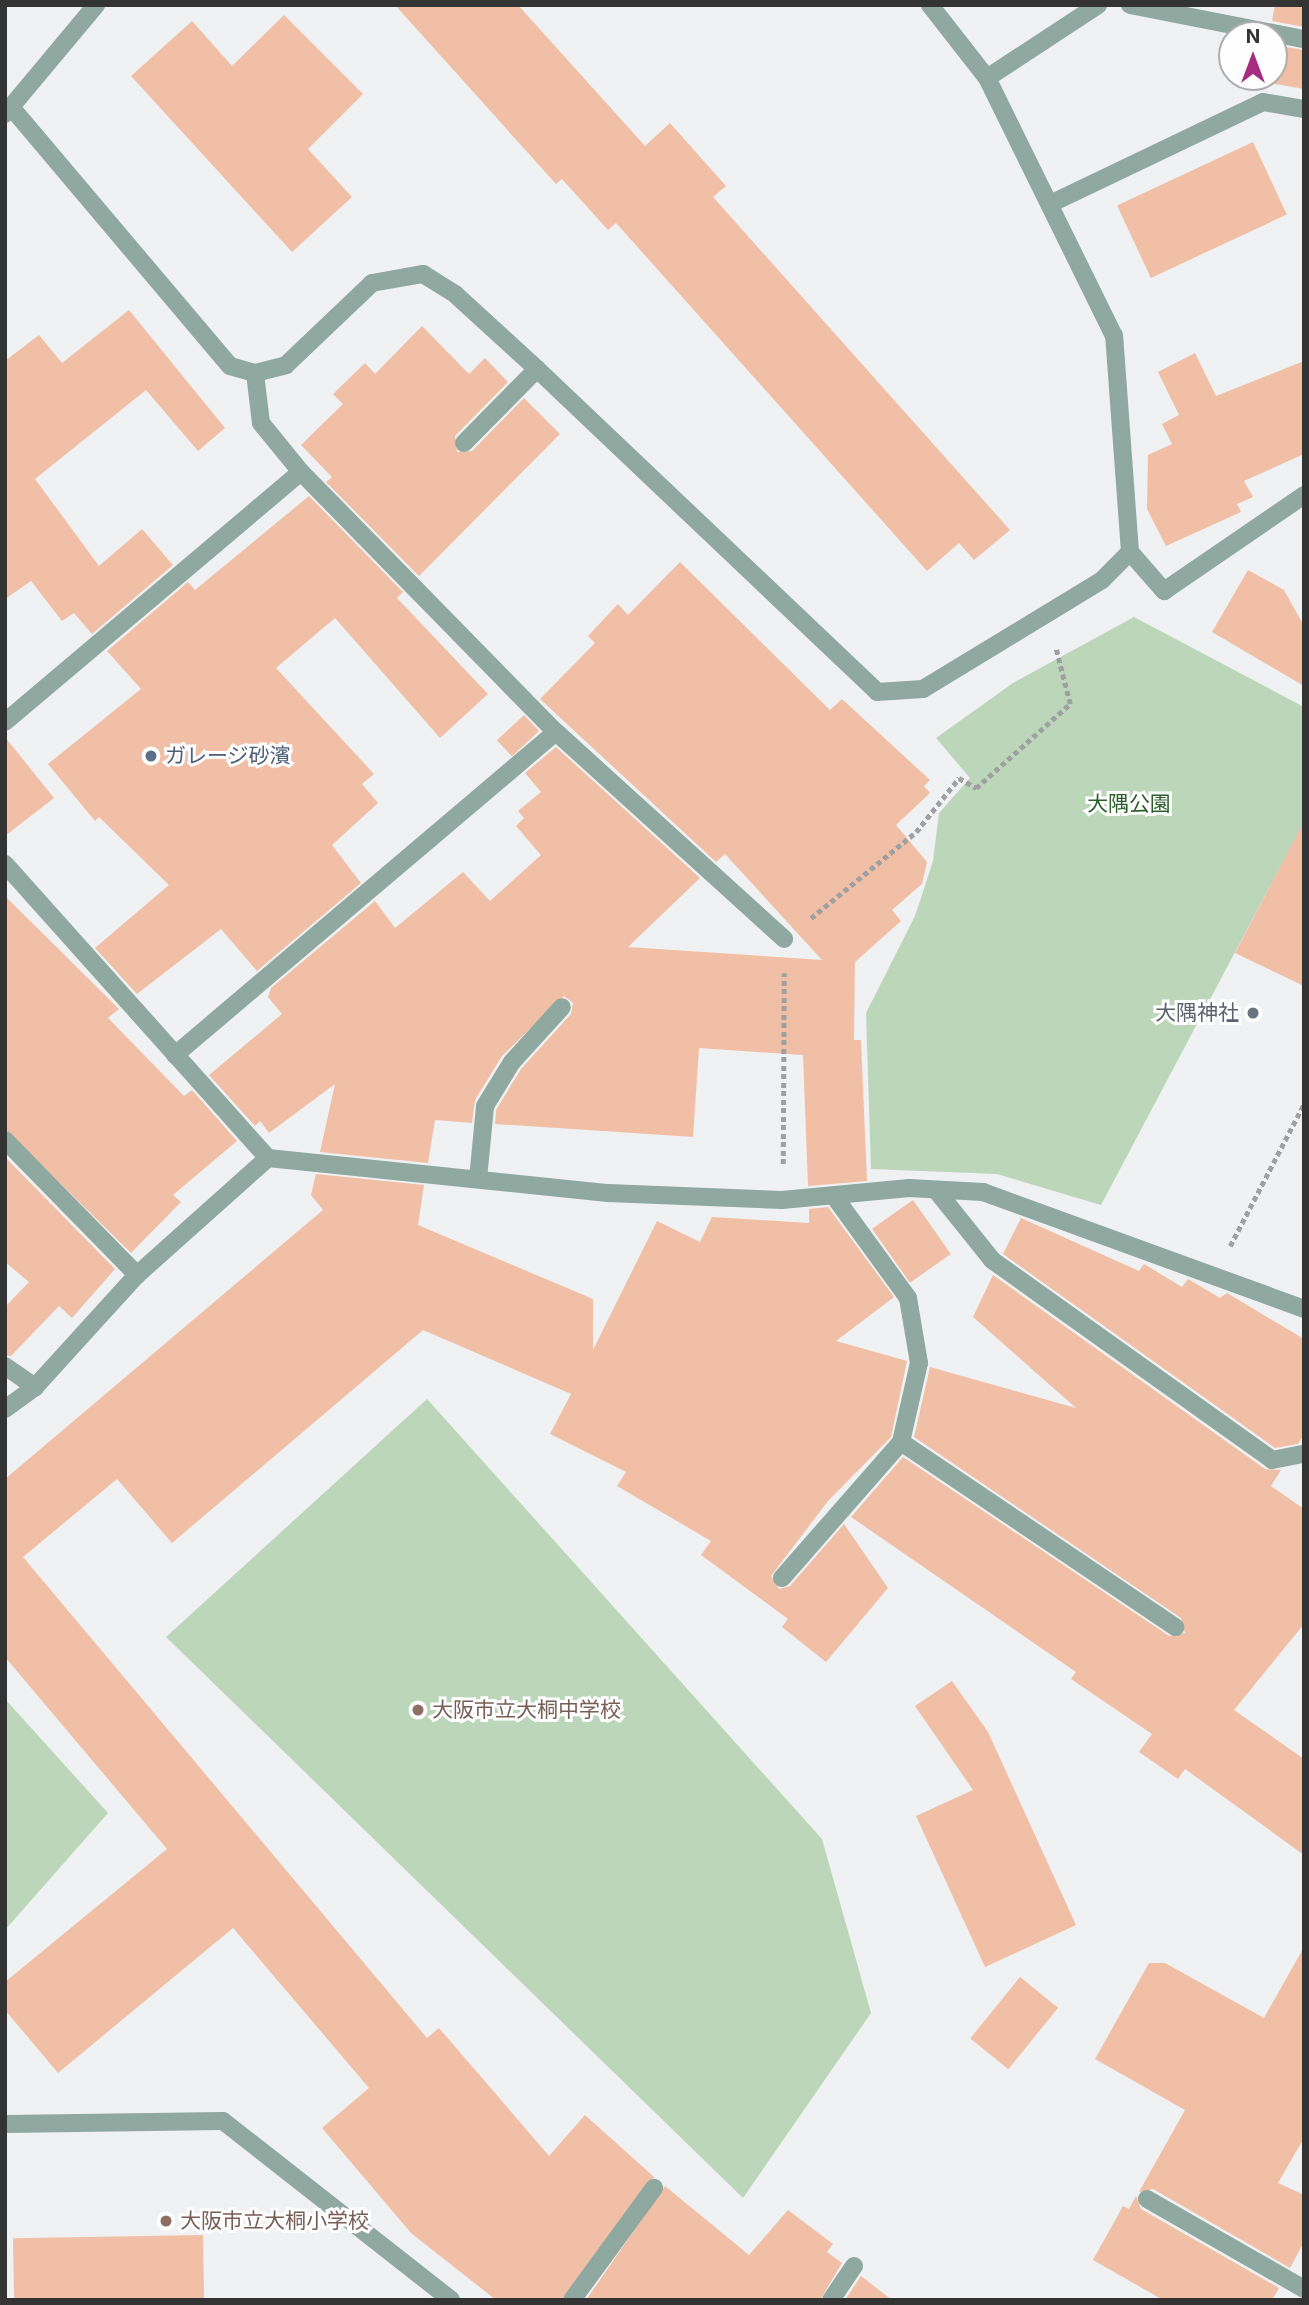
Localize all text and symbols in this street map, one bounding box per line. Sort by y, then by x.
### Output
north arrow [1218,21,1288,91]
text: N [1246,25,1260,48]
place label: ガレージ砂濱 [165,743,291,769]
marker: ガレージ砂濱 [143,748,159,764]
park label: 大隅公園 [1087,791,1171,817]
place label: 大隅神社 [1155,1000,1239,1026]
marker: 大隅神社 [1245,1005,1261,1021]
place label: 大阪市立大桐中学校 [432,1697,621,1723]
marker: 大阪市立大桐中学校 [410,1702,426,1718]
place label: 大阪市立大桐小学校 [180,2208,369,2234]
marker: 大阪市立大桐小学校 [158,2213,174,2229]

